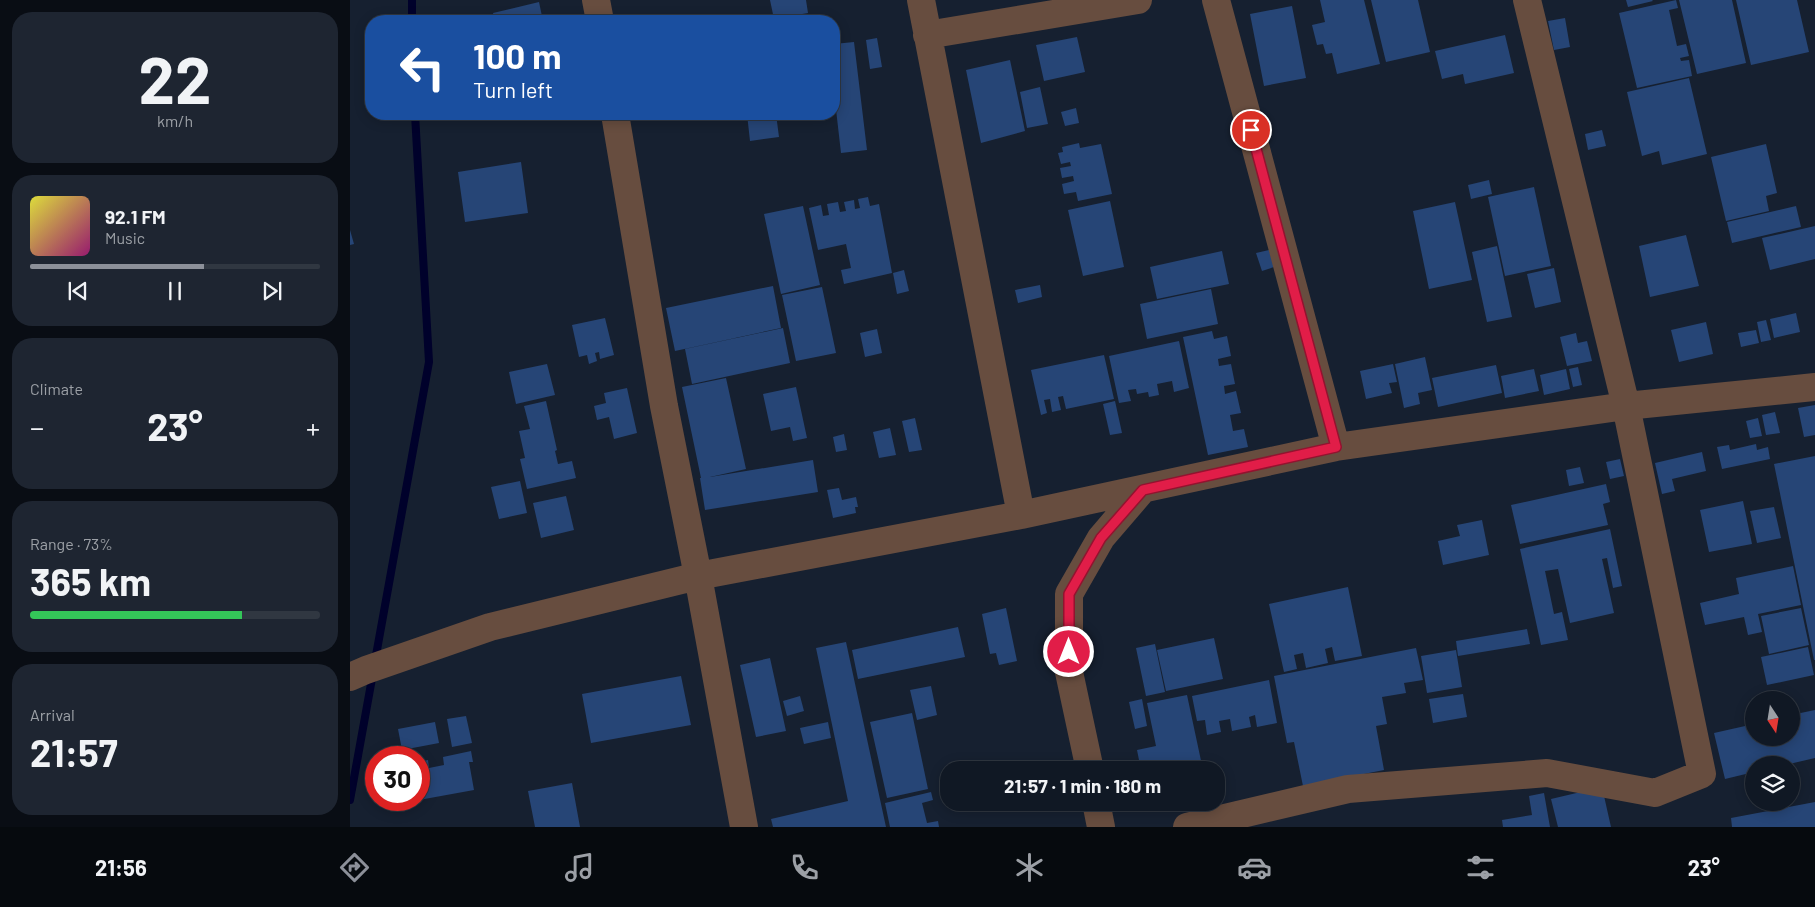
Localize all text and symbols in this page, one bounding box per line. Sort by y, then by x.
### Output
text: 100 m [473,34,562,76]
icon: left [390,35,455,100]
text: 22 [139,39,211,117]
text: Turn left [473,76,553,102]
pin [1230,109,1272,151]
text: km/h [157,111,193,130]
icon: arrive [1237,116,1265,144]
text: 92.1 FM [105,205,166,228]
text: Music [105,228,145,247]
icon: previous [64,277,92,305]
icon: pause [161,277,189,305]
icon: next [258,277,286,305]
text: Climate [30,379,83,398]
text: 23° [147,403,203,449]
text: − [30,410,44,444]
text: + [306,410,320,444]
text: Range · 73% [30,534,113,553]
text: 365 km [30,558,151,604]
position arrow [1042,625,1094,677]
north arrow [1745,691,1800,746]
map controls [1745,691,1800,811]
text: Arrival [30,705,75,724]
text: 21:57 [30,729,118,775]
speed limit sign: 30 [365,746,430,811]
button: layers [1745,756,1800,811]
text: 21:57 · 1 min · 180 m [1004,774,1161,797]
icon: directions [337,850,372,885]
icon: music [562,850,597,885]
icon: phone [787,850,822,885]
icon: climate [1012,850,1047,885]
icon: car [1237,850,1272,885]
icon: filters [1463,850,1498,885]
text: 21:56 [95,854,147,880]
text: 23° [1688,854,1720,880]

